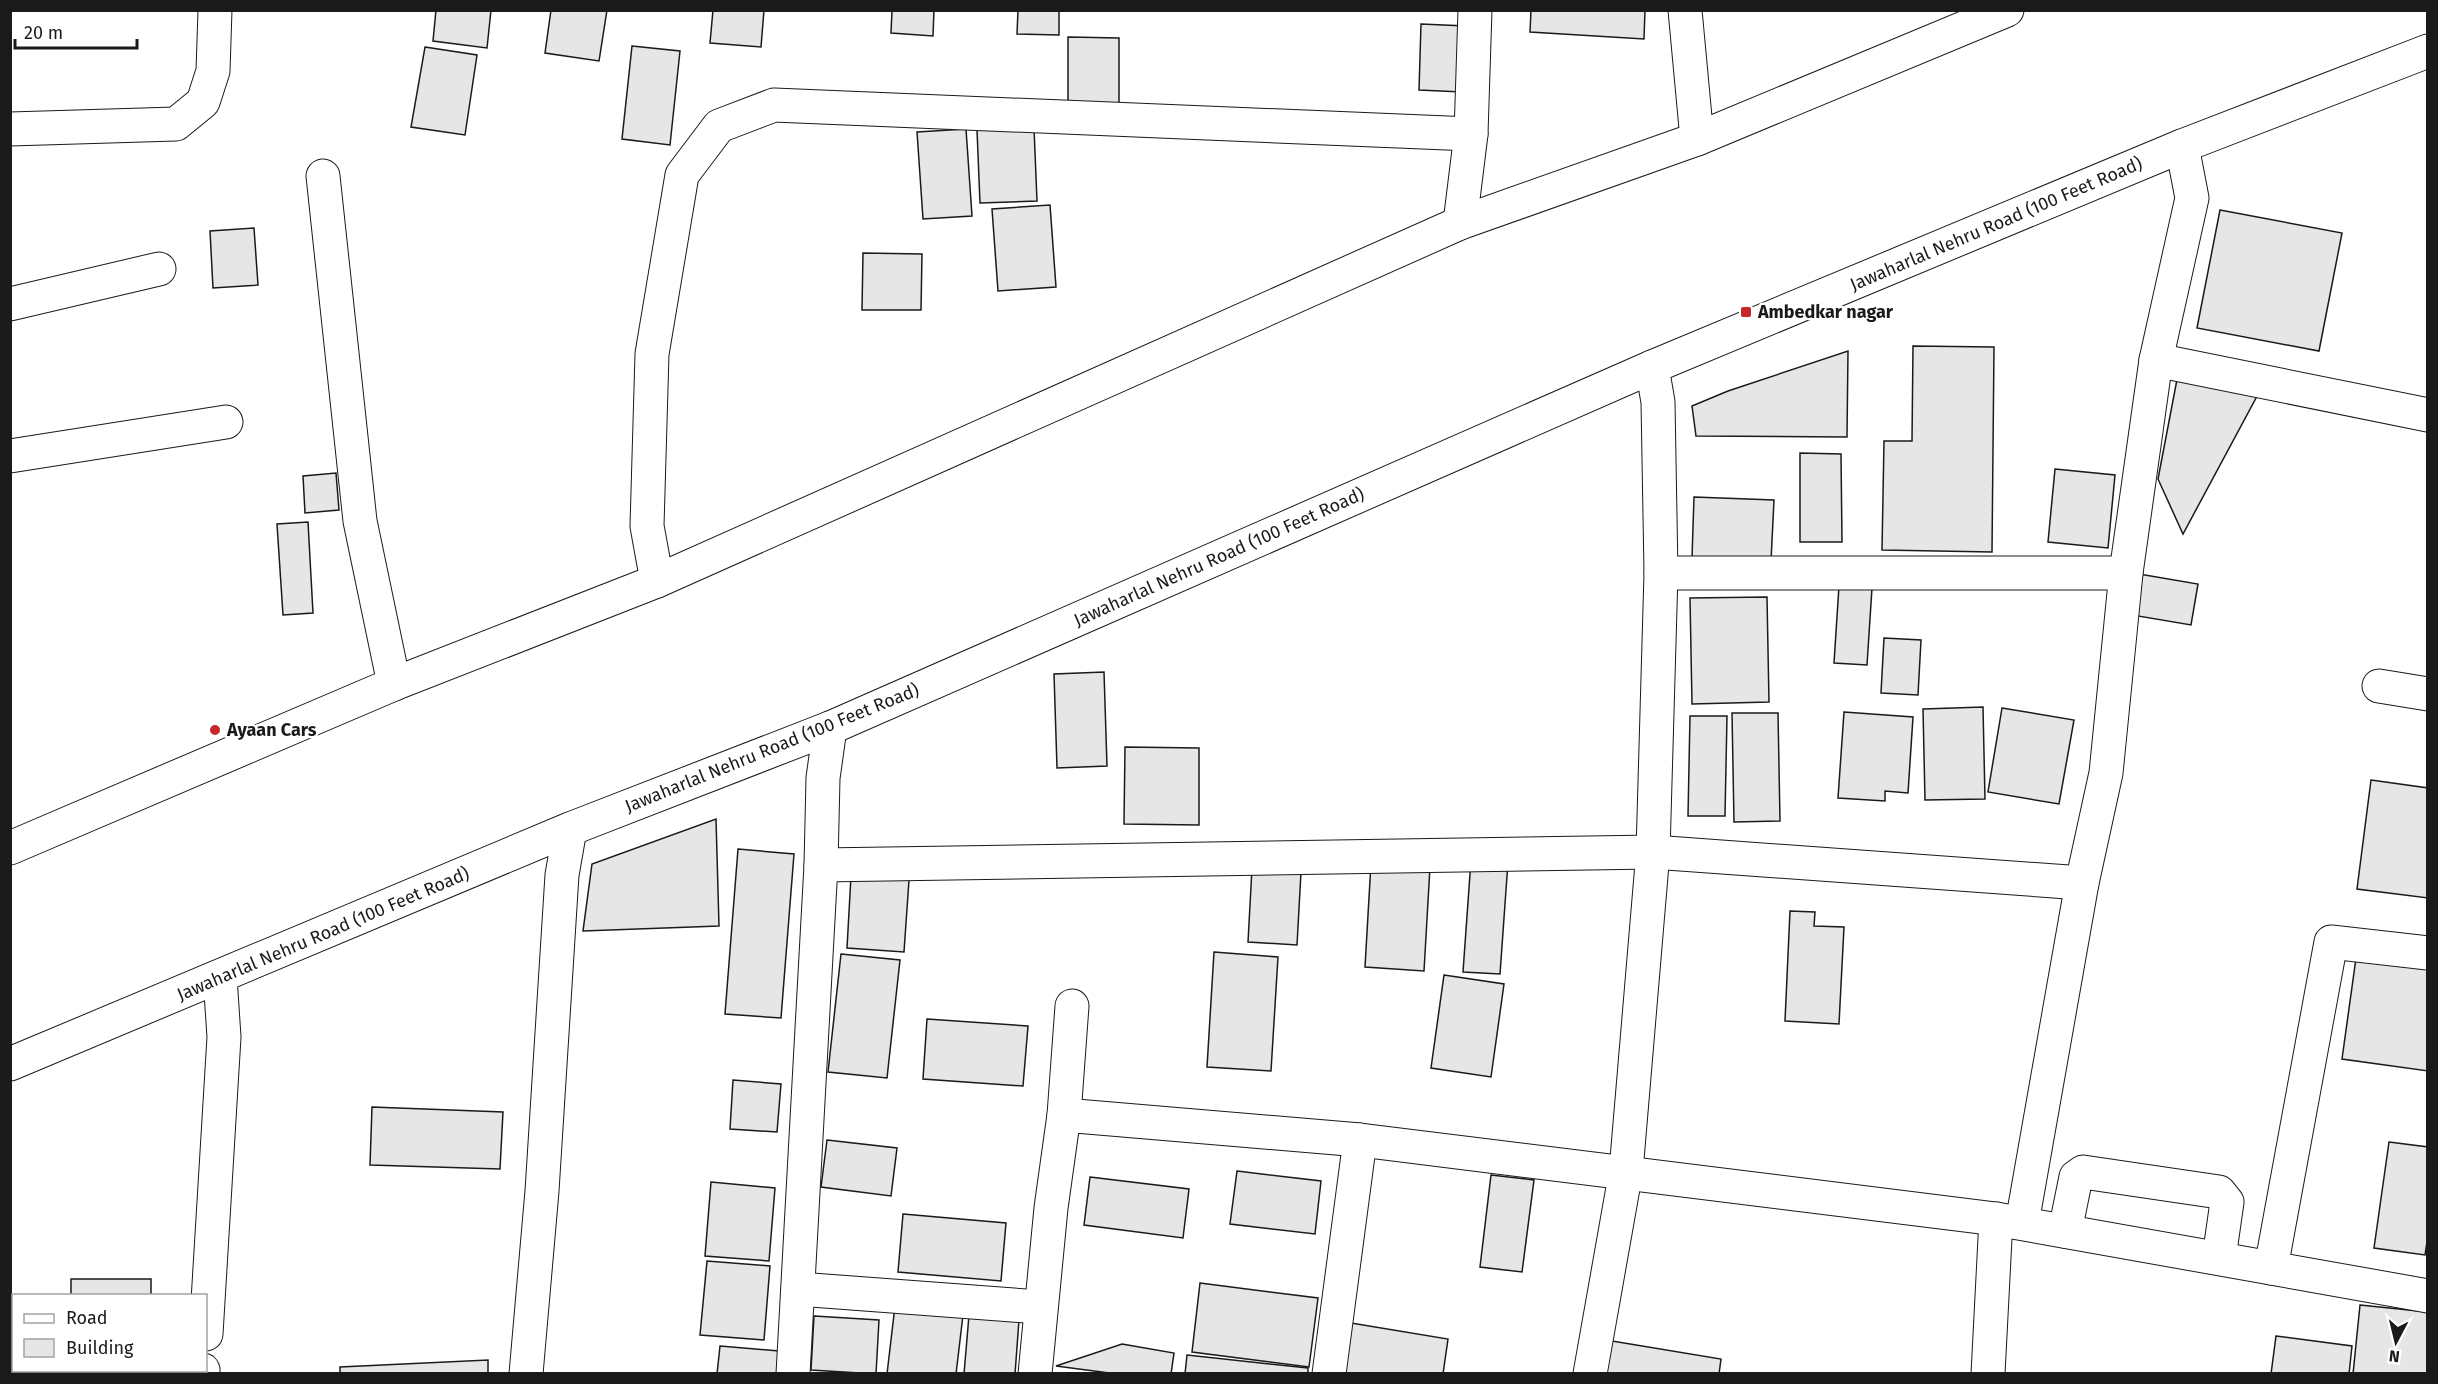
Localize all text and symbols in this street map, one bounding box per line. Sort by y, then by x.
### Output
scale bar [15,12,136,50]
text: 20 m [24,22,63,44]
street label: Jawaharlal Nehru Road (100 Feet Road) [1846,152,2146,296]
place label: Ambedkar nagar [1757,301,1894,323]
marker: Ambedkar nagar [1739,305,1753,319]
street label: Jawaharlal Nehru Road (100 Feet Road) [1070,483,1368,631]
street label: Jawaharlal Nehru Road (100 Feet Road) [622,679,923,817]
place label: Ayaan Cars [226,719,317,741]
marker: Ayaan Cars [208,723,222,737]
street label: Jawaharlal Nehru Road (100 Feet Road) [173,862,473,1006]
legend [12,1294,207,1372]
text: Road [66,1307,108,1329]
north arrow [2366,1312,2426,1372]
text: Building [66,1337,134,1359]
text: N [2388,1346,2401,1366]

